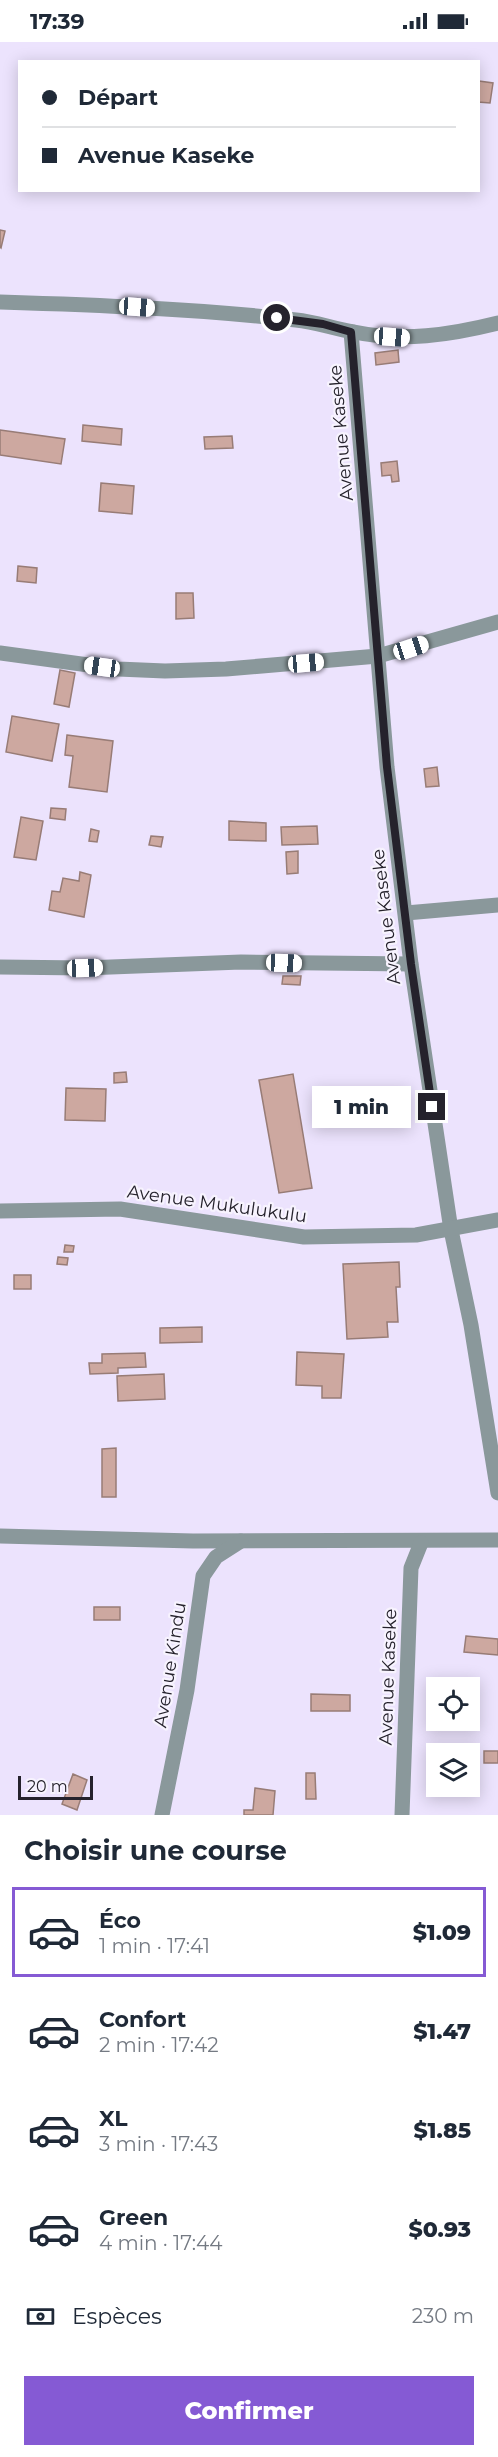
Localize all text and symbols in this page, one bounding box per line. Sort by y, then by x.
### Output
text: 17:39 [30,8,85,35]
text: Départ [78,84,158,111]
text: Avenue Kaseke [78,142,254,169]
car [118,297,156,317]
route start [263,304,290,331]
car [373,327,411,347]
street label: Avenue Kaseke [324,364,358,502]
car [391,634,431,662]
car [287,652,325,674]
car [83,656,121,678]
street label: Avenue Kaseke [367,848,405,986]
car [266,953,302,973]
car [67,958,103,978]
callout: 1 min [312,1086,411,1128]
route end [418,1093,445,1120]
text: 1 min [334,1095,389,1119]
street label: Avenue Mukulukulu [126,1180,308,1228]
street label: Avenue Kindu [149,1601,191,1729]
street label: Avenue Kaseke [375,1608,401,1746]
map controls [426,1677,480,1797]
button: locate [426,1677,480,1731]
button: layers [426,1743,480,1797]
scale bar [18,1773,93,1800]
text: 20 m [27,1777,68,1796]
text: Choisir une course [24,1834,287,1867]
icon: car [27,1905,81,1959]
text: Éco [99,1907,141,1934]
text: $1.09 [413,1919,471,1946]
text: 1 min · 17:41 [99,1934,210,1958]
icon: car [27,2004,81,2058]
text: Confort [99,2006,186,2033]
text: $1.47 [413,2018,471,2045]
text: 2 min · 17:42 [99,2033,219,2057]
icon: car [27,2103,81,2157]
text: XL [99,2105,128,2132]
text: $1.85 [414,2117,471,2144]
text: 3 min · 17:43 [99,2132,218,2156]
icon: car [27,2202,81,2256]
text: Green [99,2204,168,2231]
text: $0.93 [408,2216,471,2243]
text: 4 min · 17:44 [99,2231,222,2255]
icon: cash [24,2300,57,2333]
text: Espèces [72,2303,162,2330]
text: 230 m [412,2304,474,2328]
button: Confirmer [24,2376,474,2445]

